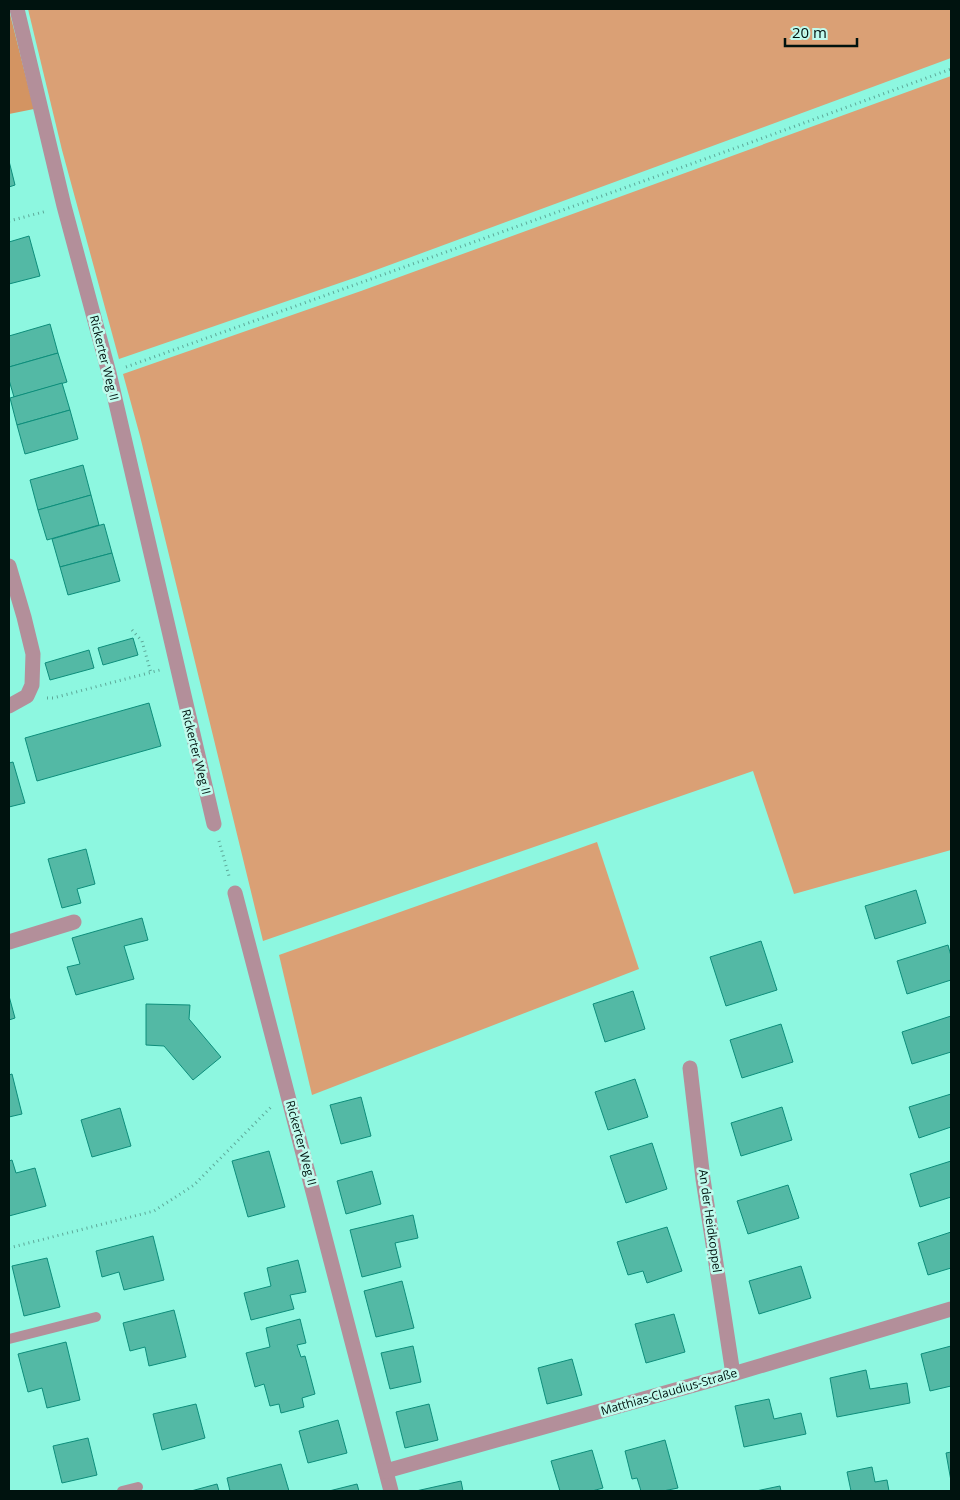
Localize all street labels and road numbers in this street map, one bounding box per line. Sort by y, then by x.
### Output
street label: Rickerter Weg II [86,313,123,402]
street label: Rickerter Weg II [178,707,215,796]
street label: Rickerter Weg II [282,1098,321,1187]
street label: An der Heidkoppel [695,1168,726,1274]
street label: Matthias-Claudius-Straße [599,1364,739,1419]

